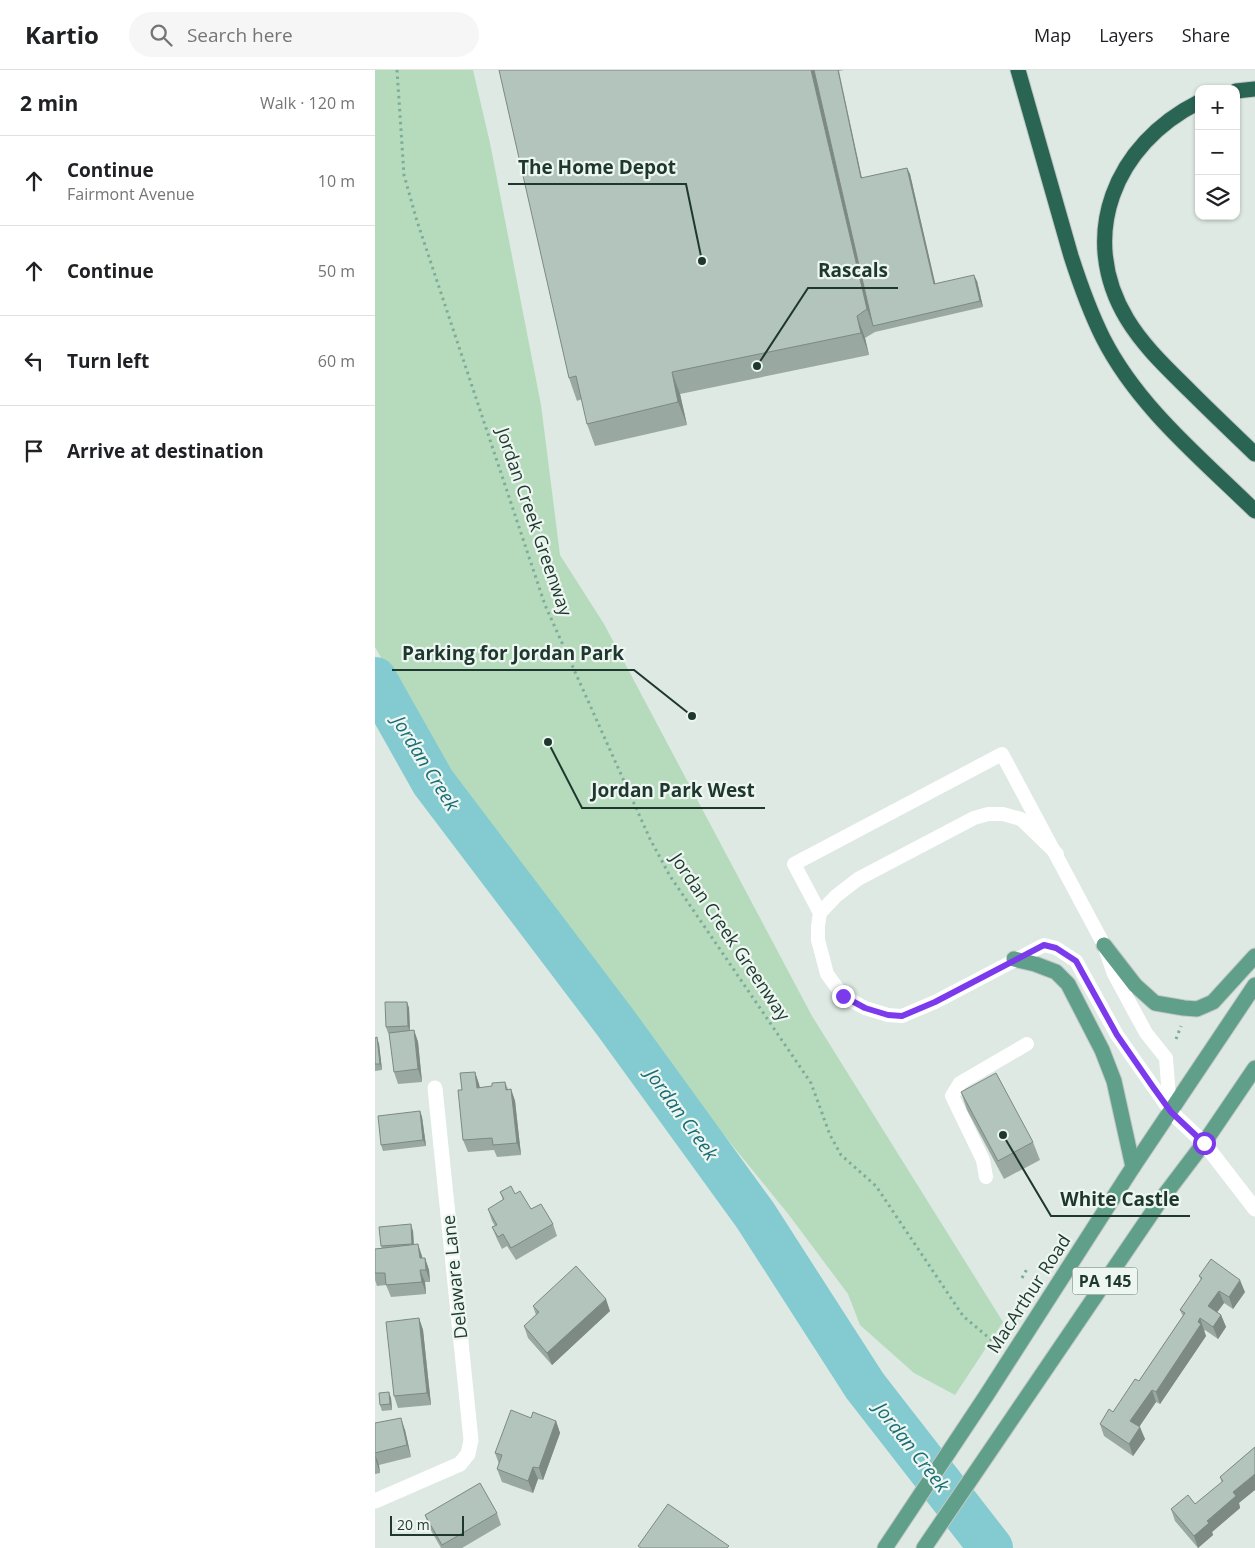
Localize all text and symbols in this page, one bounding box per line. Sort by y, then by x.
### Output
search box [129,12,479,57]
text: Kartio [25,18,99,51]
icon: search [147,21,175,49]
text: Search here [187,22,293,48]
text: Map [1034,23,1071,47]
text: Layers [1099,23,1154,47]
text: Share [1182,23,1230,47]
map controls [1195,85,1240,220]
button: + [1195,85,1240,130]
text: 2 min [20,89,78,117]
text: Walk · 120 m [260,92,355,114]
button: − [1195,130,1240,175]
callout: The Home Depot [508,150,686,184]
text: The Home Depot [518,154,676,180]
text: Continue [67,157,154,183]
icon: ahead [20,167,48,195]
text: 10 m [318,170,355,192]
button: layers [1195,175,1240,220]
text: Fairmont Avenue [67,183,195,205]
callout: Rascals [808,254,898,288]
icon: ahead [20,257,48,285]
text: Rascals [818,257,888,283]
text: Continue [67,258,154,284]
text: 50 m [318,260,355,282]
icon: left [20,347,48,375]
text: Turn left [67,348,149,374]
text: 60 m [318,350,355,372]
street label: Jordan Creek Greenway [491,423,579,620]
icon: arrive [20,437,48,465]
text: Arrive at destination [67,438,264,464]
callout: Parking for Jordan Park [392,636,634,670]
text: Parking for Jordan Park [402,640,624,666]
water label: Jordan Creek [385,708,466,816]
callout: Jordan Park West [582,774,765,808]
text: Jordan Park West [589,777,755,803]
street label: Jordan Creek Greenway [665,846,797,1026]
route end [832,985,855,1008]
water label: Jordan Creek [638,1060,725,1166]
route start [1193,1132,1216,1155]
callout: White Castle [1051,1182,1190,1216]
text: White Castle [1060,1186,1180,1212]
street label: Delaware Lane [436,1214,472,1340]
street label: MacArthur Road [981,1229,1076,1357]
road number: PA 145 [1073,1268,1137,1294]
water label: Jordan Creek [867,1394,956,1498]
scale bar [390,1513,464,1536]
text: 20 m [397,1515,430,1534]

